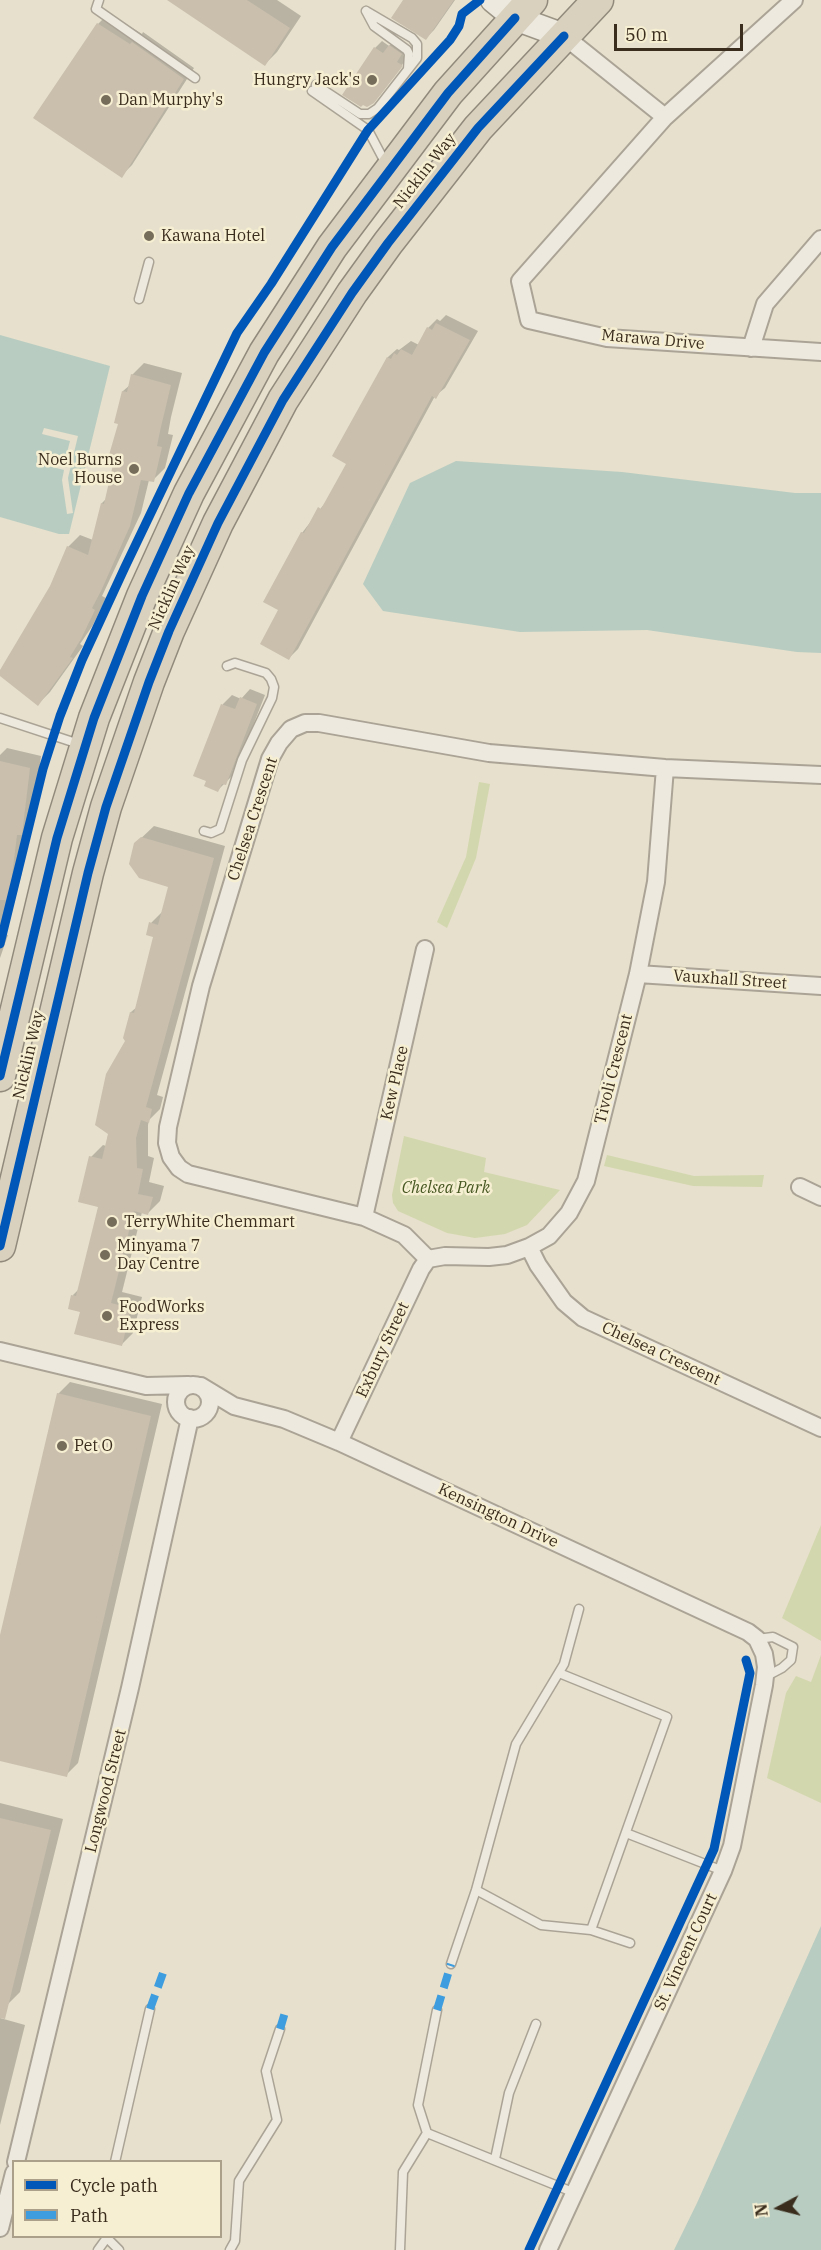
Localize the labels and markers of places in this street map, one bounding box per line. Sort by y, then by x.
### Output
place label: Hungry Jack's [254,70,360,90]
marker: Hungry Jack's [365,73,379,87]
place label: Dan Murphy's [118,90,223,110]
marker: Dan Murphy's [99,93,113,107]
place label: Kawana Hotel [161,226,265,246]
marker: Kawana Hotel [142,229,156,243]
place label: Noel Burns House [38,450,122,488]
marker: Noel Burns House [127,462,141,476]
place label: TerryWhite Chemmart [124,1212,295,1232]
marker: TerryWhite Chemmart [105,1215,119,1229]
place label: Minyama 7 Day Centre [117,1236,200,1274]
marker: Minyama 7 Day Centre [98,1248,112,1262]
place label: FoodWorks Express [119,1297,205,1335]
marker: FoodWorks Express [100,1309,114,1323]
place label: Pet O [74,1436,113,1456]
marker: Pet O [55,1439,69,1453]

